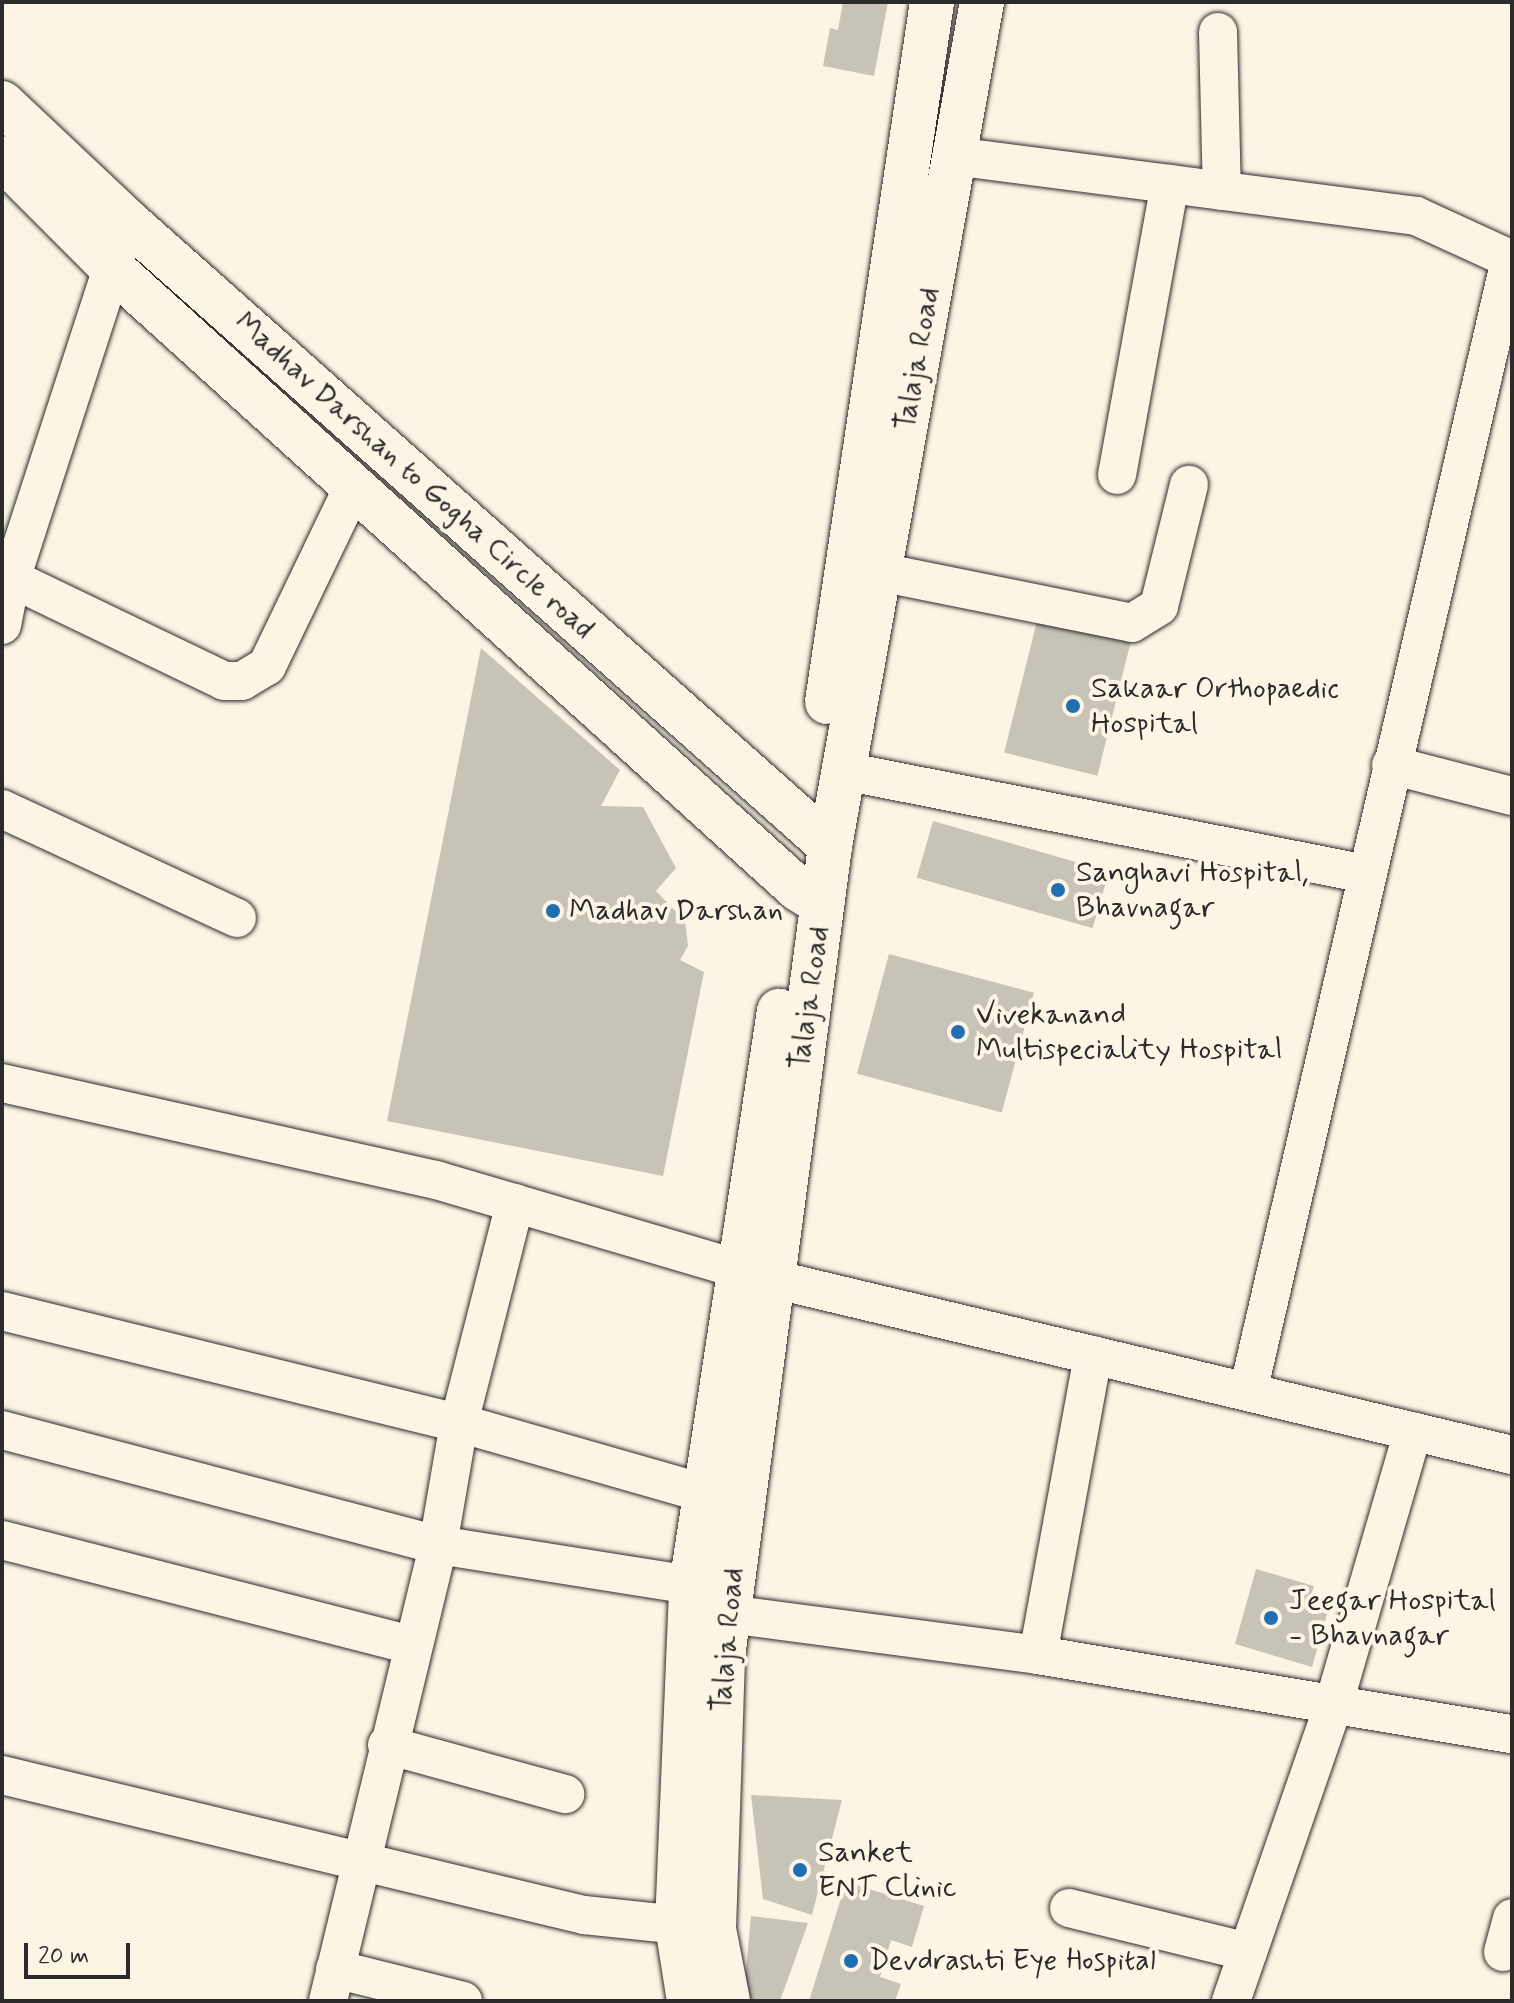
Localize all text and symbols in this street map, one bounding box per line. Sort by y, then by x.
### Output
street label: Talaja Road [888,284,948,434]
street label: Madhav Darshan to Gogha Circle road [225,304,603,648]
place label: Sakaar Orthopaedic Hospital [1091,671,1339,742]
marker: Sakaar Orthopaedic Hospital [1062,695,1084,717]
place label: Sanghavi Hospital, Bhavnagar [1076,855,1312,926]
marker: Sanghavi Hospital, Bhavnagar [1047,879,1069,901]
place label: Madhav Darshan [569,893,780,929]
marker: Madhav Darshan [544,902,562,920]
street label: Talaja Road [782,924,838,1072]
place label: Vivekanand Multispeciality Hospital [976,997,1286,1068]
marker: Vivekanand Multispeciality Hospital [947,1021,969,1043]
street label: Talaja Road [704,1566,752,1714]
place label: Jeegar Hospital - Bhavnagar [1289,1583,1496,1654]
marker: Jeegar Hospital - Bhavnagar [1260,1607,1282,1629]
place label: Sanket ENT Clinic [818,1835,959,1906]
marker: Sanket ENT Clinic [789,1859,811,1881]
scale bar [28,1927,134,1977]
text: 20 m [38,1941,89,1972]
place label: Devdrashti Eye Hospital [869,1943,1173,1979]
marker: Devdrashti Eye Hospital [840,1950,862,1972]

